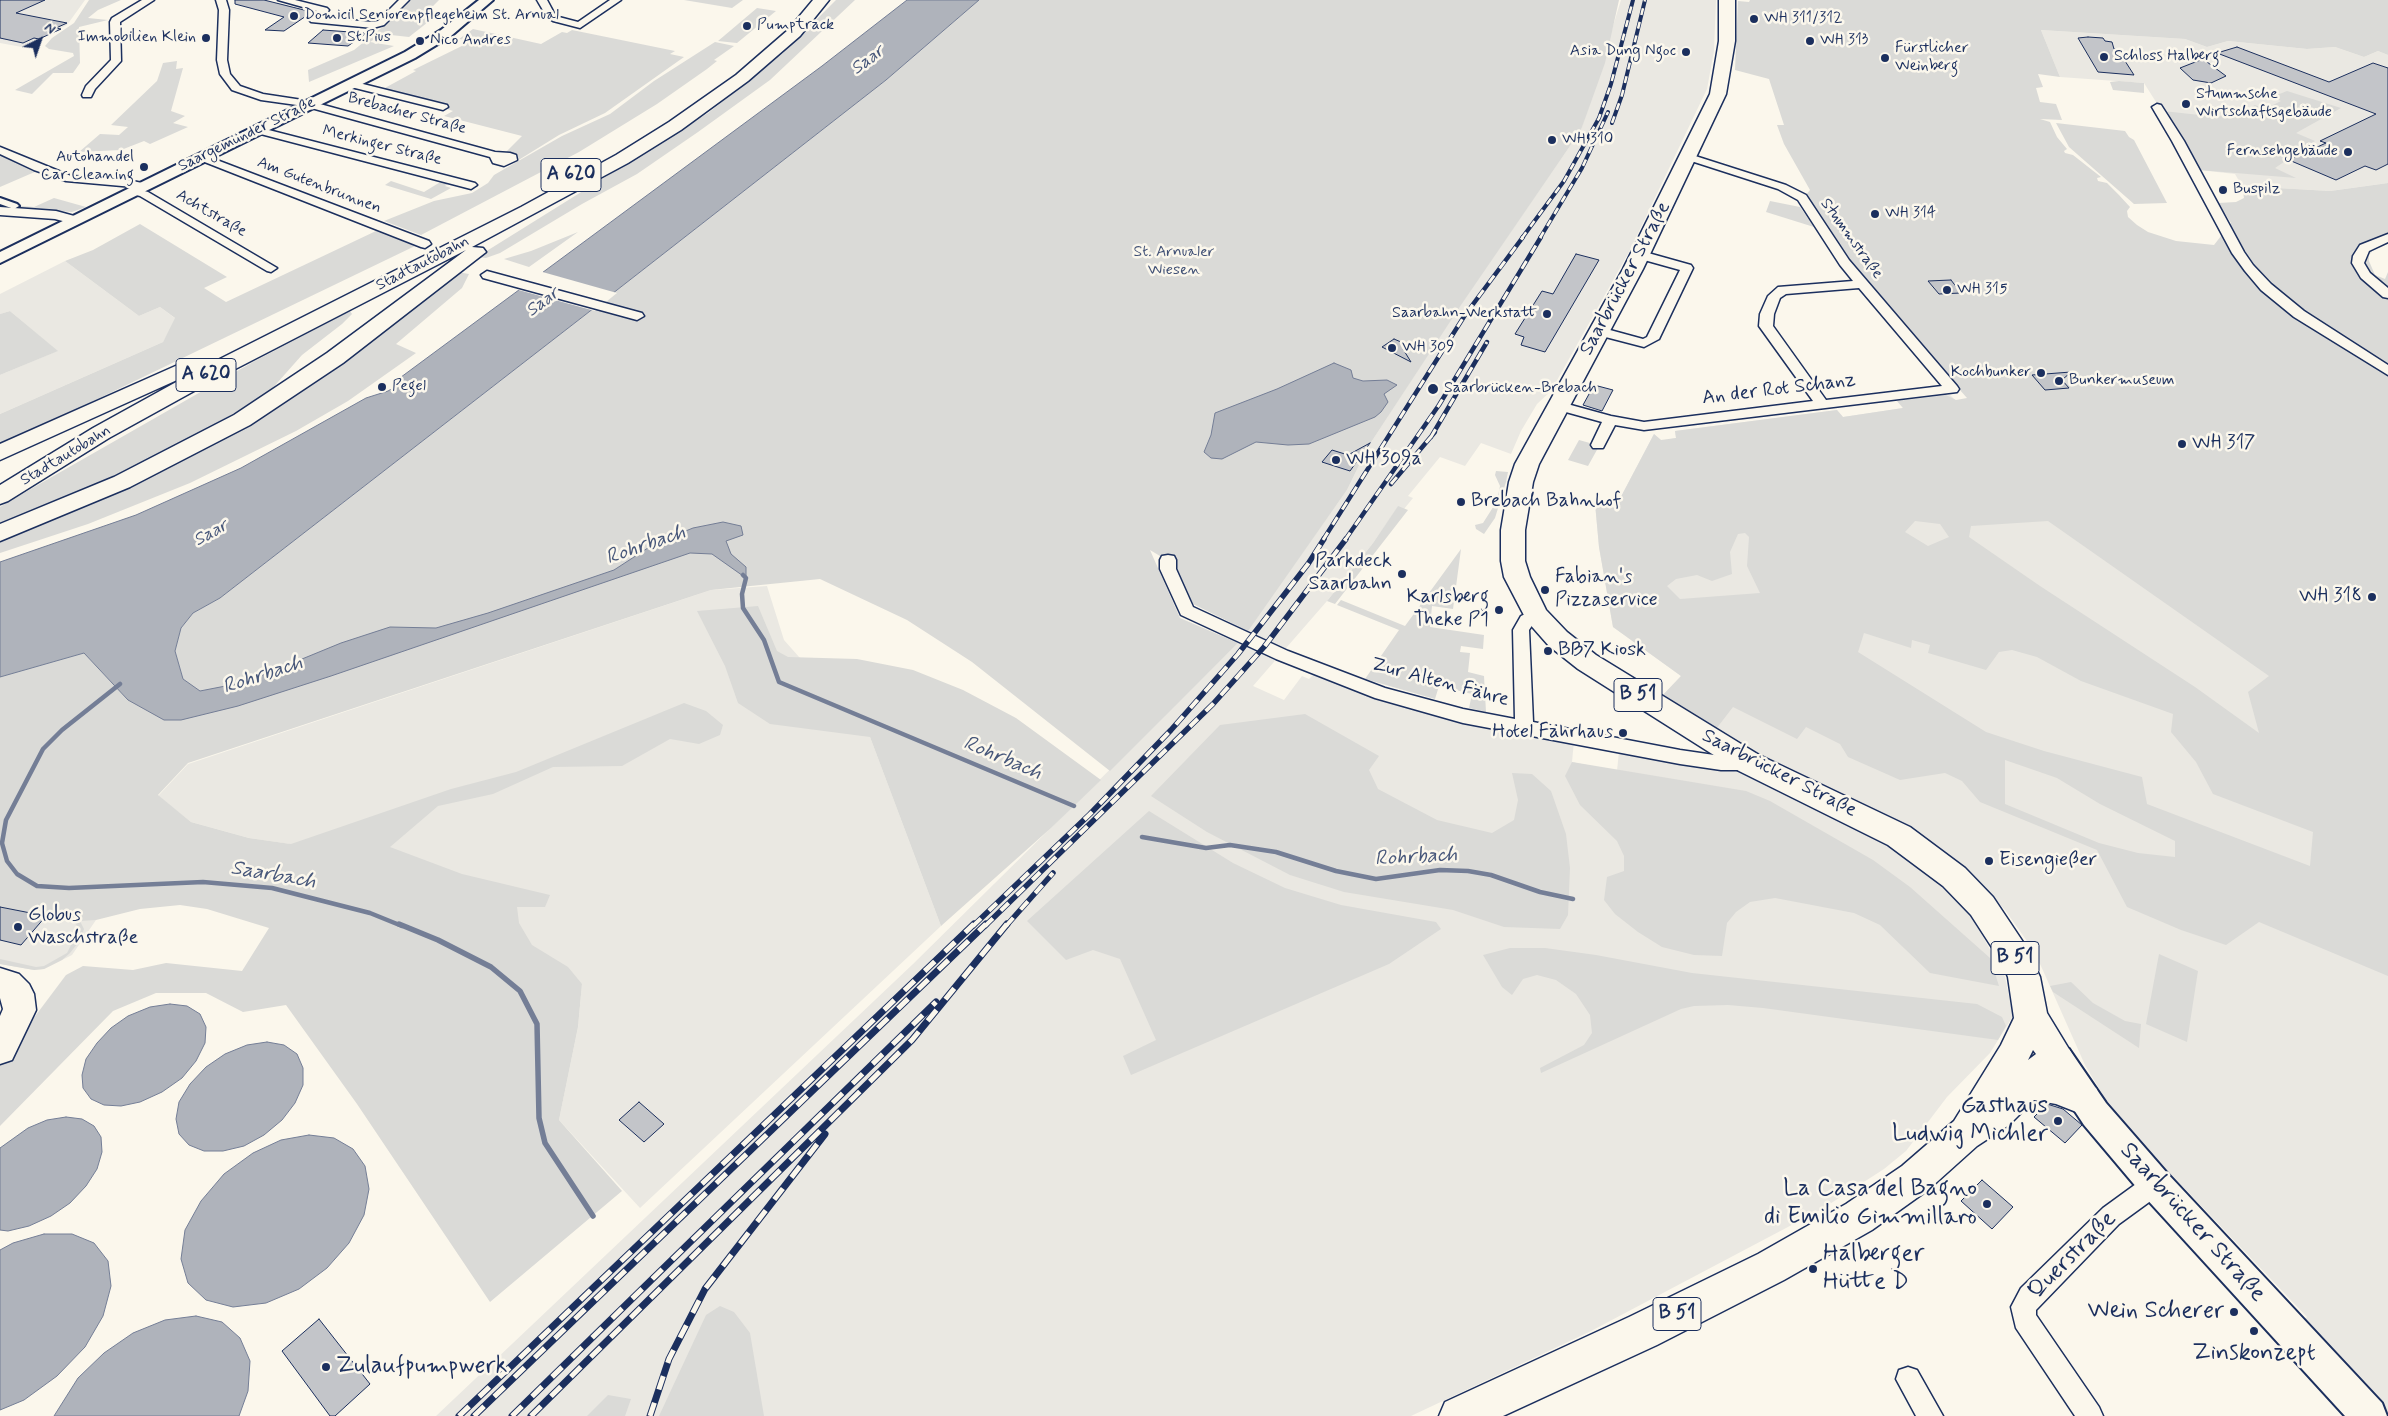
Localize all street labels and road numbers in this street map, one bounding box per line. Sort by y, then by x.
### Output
street label: Brebacher Straße [346,89,468,139]
street label: Saargemünder Straße [175,93,319,177]
street label: Merkinger Straße [320,122,444,170]
street label: Am Gutenbrunnen [254,154,384,218]
road number: A 620 [541,158,601,192]
street label: Achtstraße [172,186,250,242]
street label: Stummstraße [1815,195,1887,283]
street label: Saarbrücker Straße [1575,198,1677,360]
street label: Stadtautobahn [373,232,473,296]
road number: A 620 [176,358,236,392]
street label: An der Rot Schanz [1701,369,1857,411]
street label: Stadtautobahn [17,421,115,491]
street label: Zur Alten Fähre [1368,653,1512,713]
road number: B 51 [1614,678,1662,712]
street label: Saarbrücker Straße [1698,725,1860,823]
road number: B 51 [1991,941,2039,974]
street label: Saarbrücker Straße [2113,1137,2271,1309]
street label: Querstraße [2023,1206,2123,1306]
road number: B 51 [1653,1298,1701,1330]

